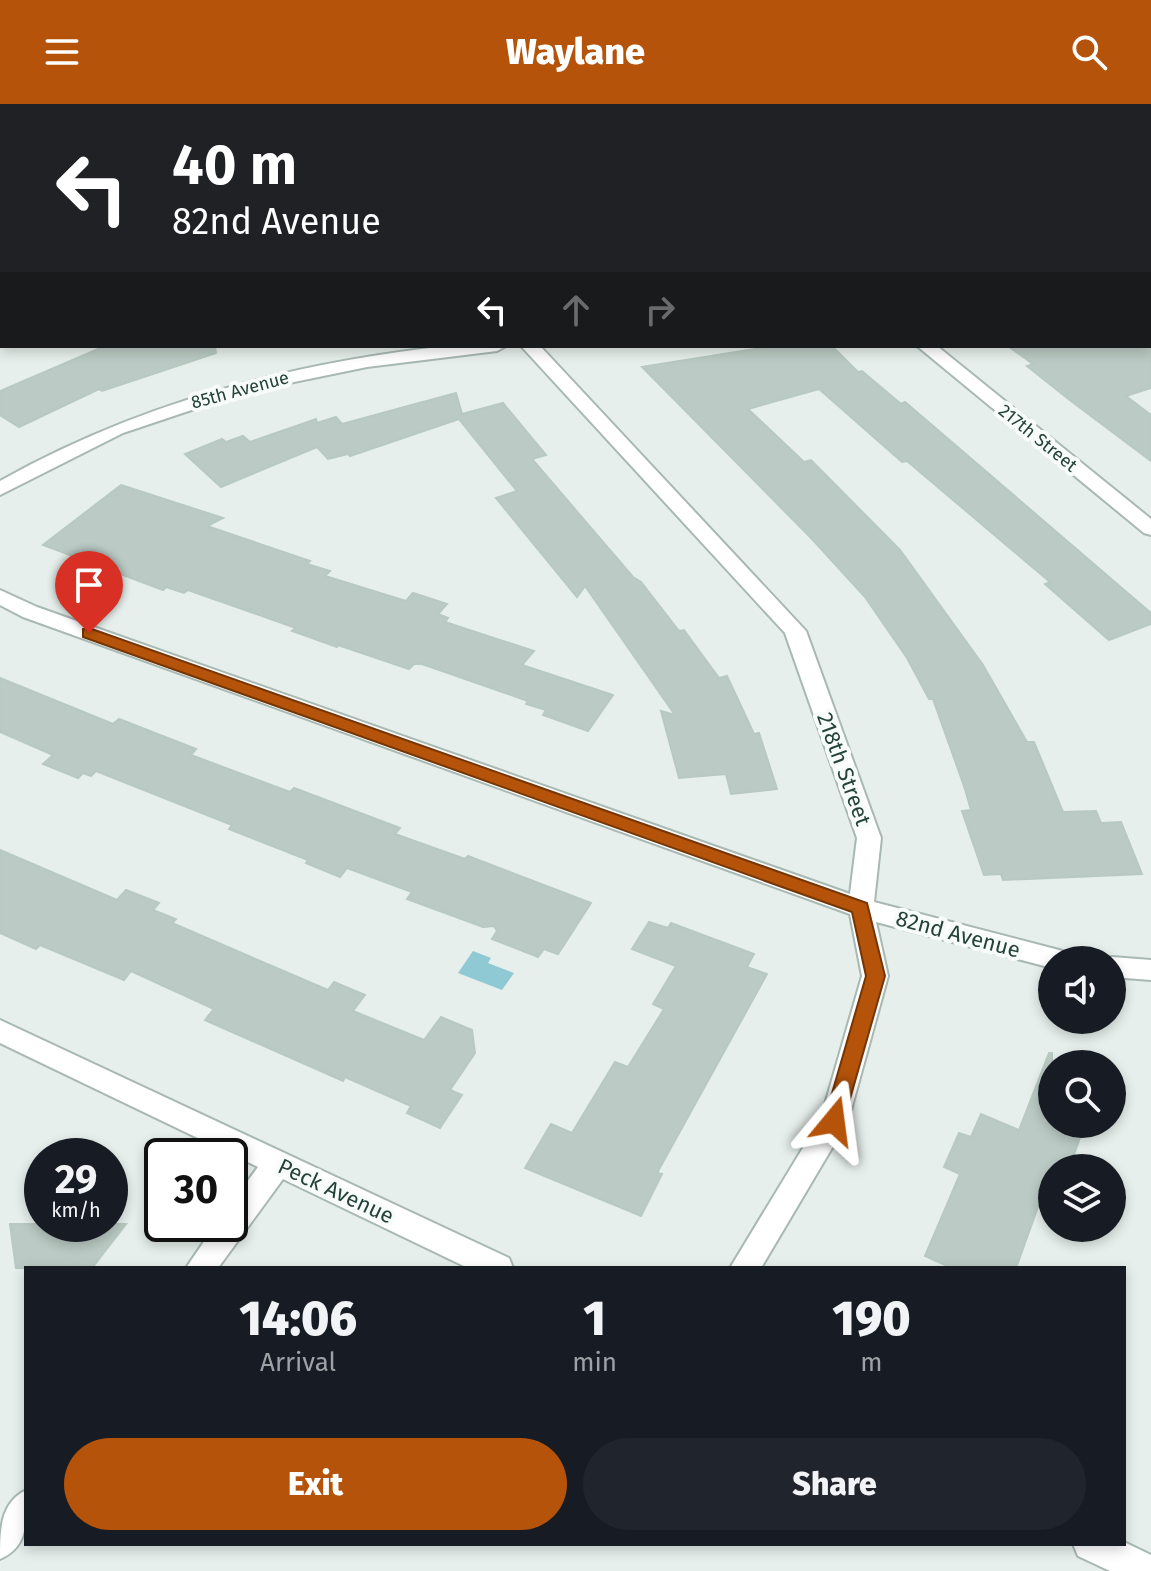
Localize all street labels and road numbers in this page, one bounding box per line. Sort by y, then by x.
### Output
street label: 85th Avenue [189,366,291,414]
street label: 217th Street [994,400,1082,477]
street label: 218th Street [811,709,877,829]
street label: 82nd Avenue [893,904,1023,964]
street label: Peck Avenue [274,1152,398,1230]

